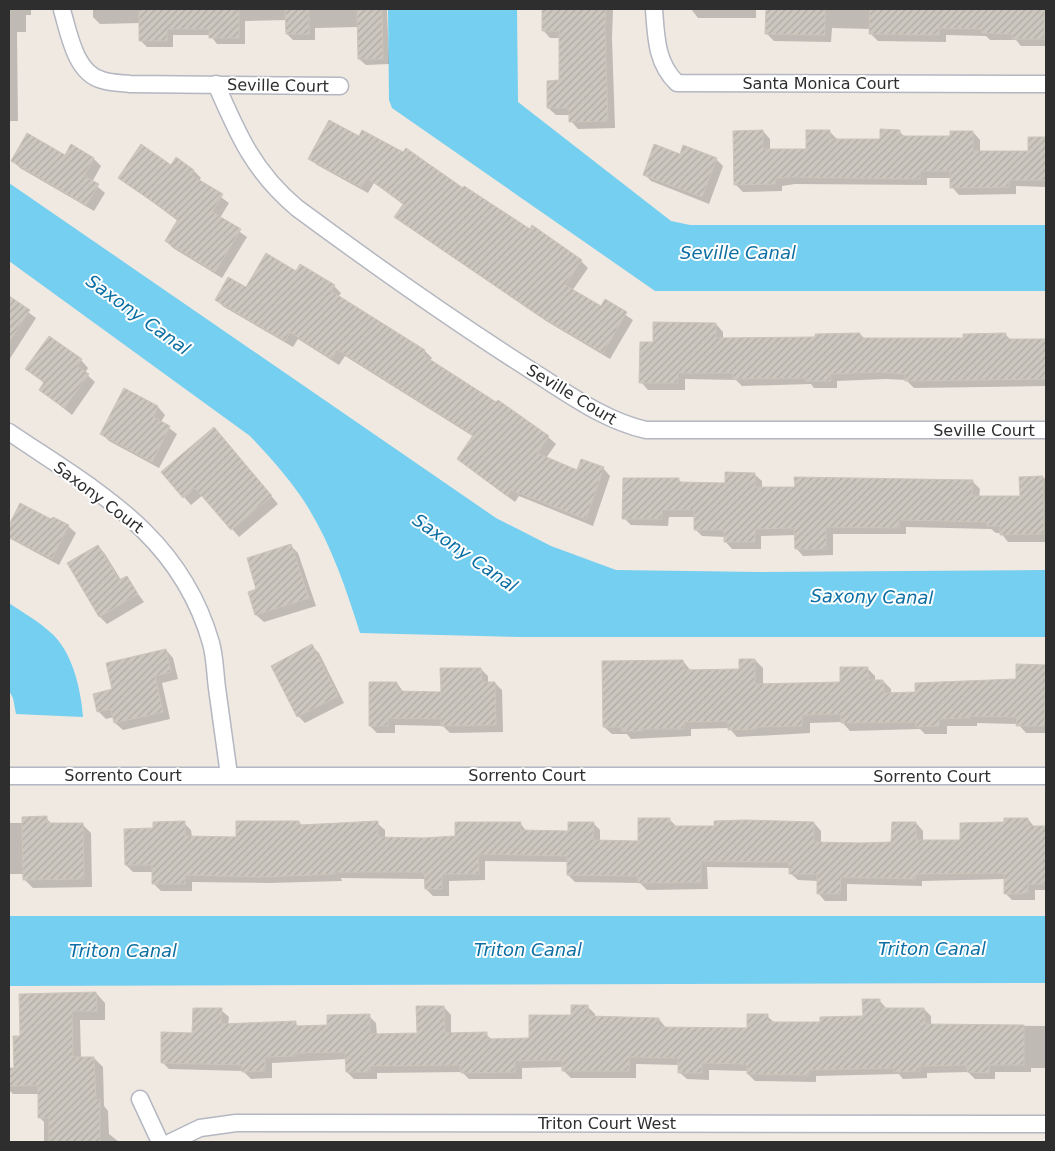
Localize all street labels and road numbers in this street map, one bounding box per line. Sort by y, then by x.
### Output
street label: Santa Monica Court [742,74,900,93]
street label: Seville Court [227,75,329,96]
street label: Seville Court [523,360,620,429]
street label: Seville Court [933,421,1035,440]
street label: Saxony Court [50,458,147,537]
street label: Sorrento Court [64,766,182,785]
street label: Sorrento Court [468,766,586,785]
street label: Sorrento Court [873,767,991,786]
street label: Triton Court West [537,1114,676,1133]

